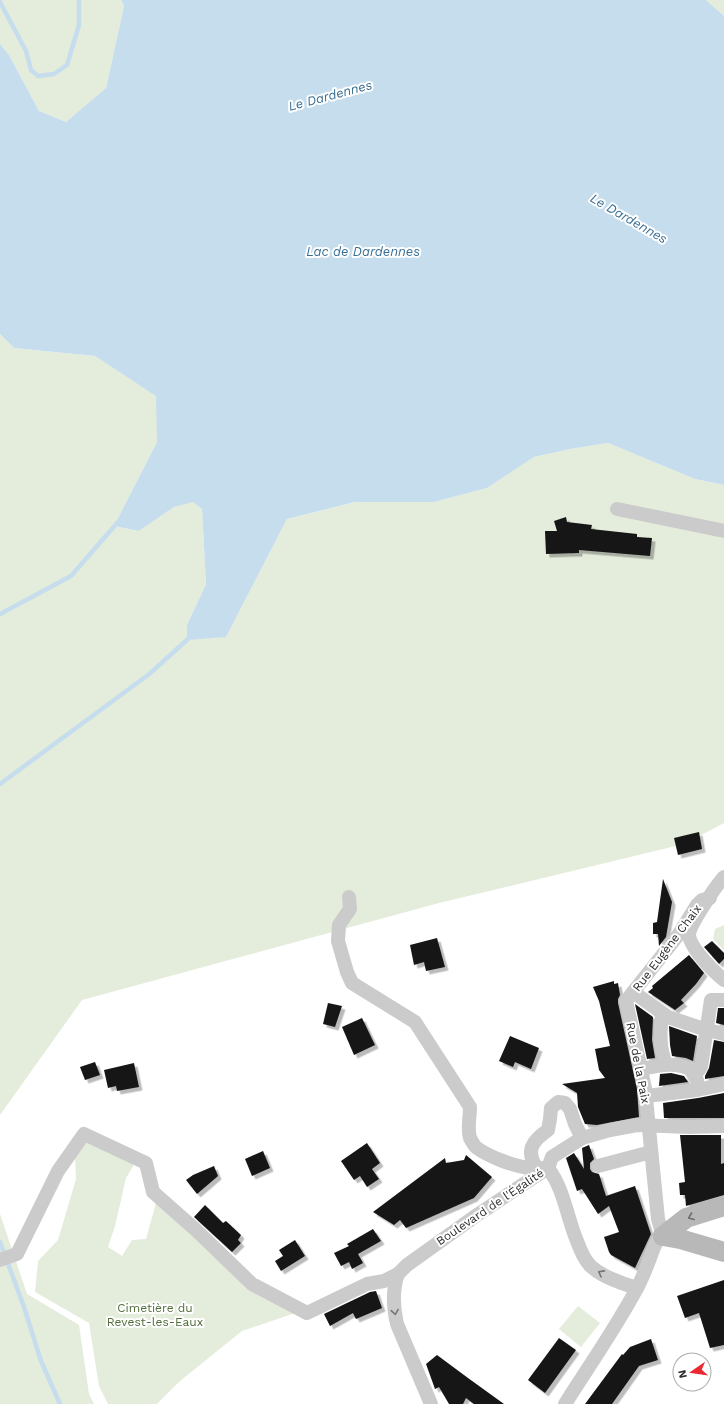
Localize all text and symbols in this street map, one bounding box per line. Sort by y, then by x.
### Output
water label: Le Dardennes [287,77,374,114]
water label: Le Dardennes [588,190,670,247]
water label: Lac de Dardennes [306,244,420,259]
street label: Rue Eugène Chaix [630,902,704,994]
street label: Rue de la Paix [623,1021,653,1105]
street label: Boulevard de l'Égalité [434,1166,546,1248]
one-way arrow [688,1212,695,1220]
one-way arrow [598,1270,606,1277]
park label: Cimetière du Revest-les-Eaux [107,1301,203,1329]
one-way arrow [390,1309,398,1315]
north arrow [672,1352,712,1392]
text: N [675,1369,690,1380]

